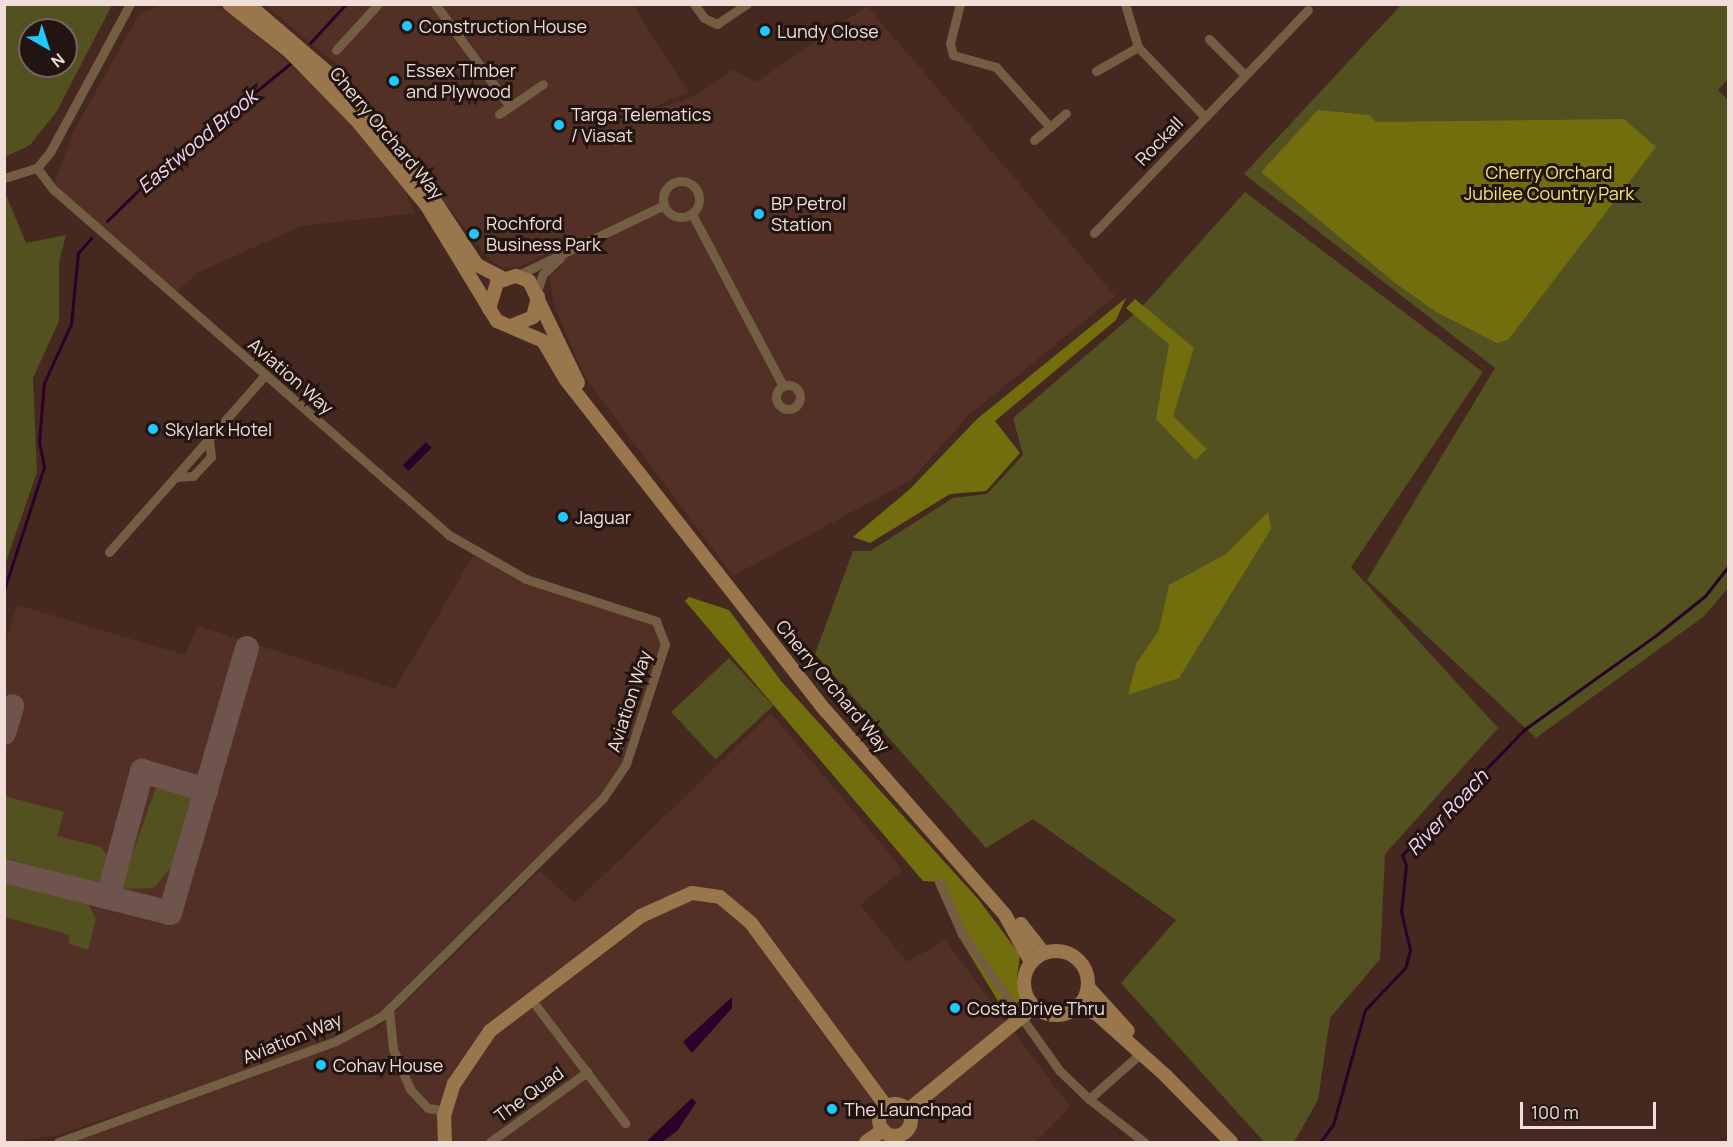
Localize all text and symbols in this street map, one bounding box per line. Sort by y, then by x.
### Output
place label: Construction House [419,15,587,37]
north arrow [18,18,78,78]
marker: Construction House [400,19,414,33]
place label: Lundy Close [777,20,879,42]
marker: Lundy Close [758,24,772,38]
text: N [47,48,69,73]
place label: Essex TImber and Plywood [406,60,516,103]
street label: Cherry Orchard Way [326,63,448,203]
marker: Essex TImber and Plywood [387,74,401,88]
water label: Eastwood Brook [132,84,262,198]
place label: Targa Telematics / Viasat [571,104,711,146]
street label: Rockall [1131,112,1187,170]
marker: Targa Telematics / Viasat [552,118,566,132]
park label: Cherry Orchard Jubilee Country Park [1464,162,1634,204]
place label: BP Petrol Station [771,193,846,236]
marker: BP Petrol Station [752,207,766,221]
place label: Rochford Business Park [486,213,601,256]
marker: Rochford Business Park [467,227,481,241]
street label: Aviation Way [244,333,338,419]
place label: Skylark Hotel [165,418,272,440]
marker: Skylark Hotel [146,422,160,436]
place label: Jaguar [575,506,631,528]
marker: Jaguar [556,510,570,524]
street label: Cherry Orchard Way [772,616,894,756]
street label: Aviation Way [602,648,656,754]
water label: River Roach [1401,764,1493,860]
place label: Costa Drive Thru [967,997,1105,1019]
marker: Costa Drive Thru [948,1001,962,1015]
street label: Aviation Way [239,1008,345,1068]
place label: Cohav House [333,1054,443,1076]
marker: Cohav House [314,1058,328,1072]
street label: The Quad [490,1062,568,1126]
scale bar [1523,1090,1660,1128]
place label: The Launchpad [844,1098,972,1120]
text: 100 m [1531,1100,1579,1124]
marker: The Launchpad [825,1102,839,1116]

